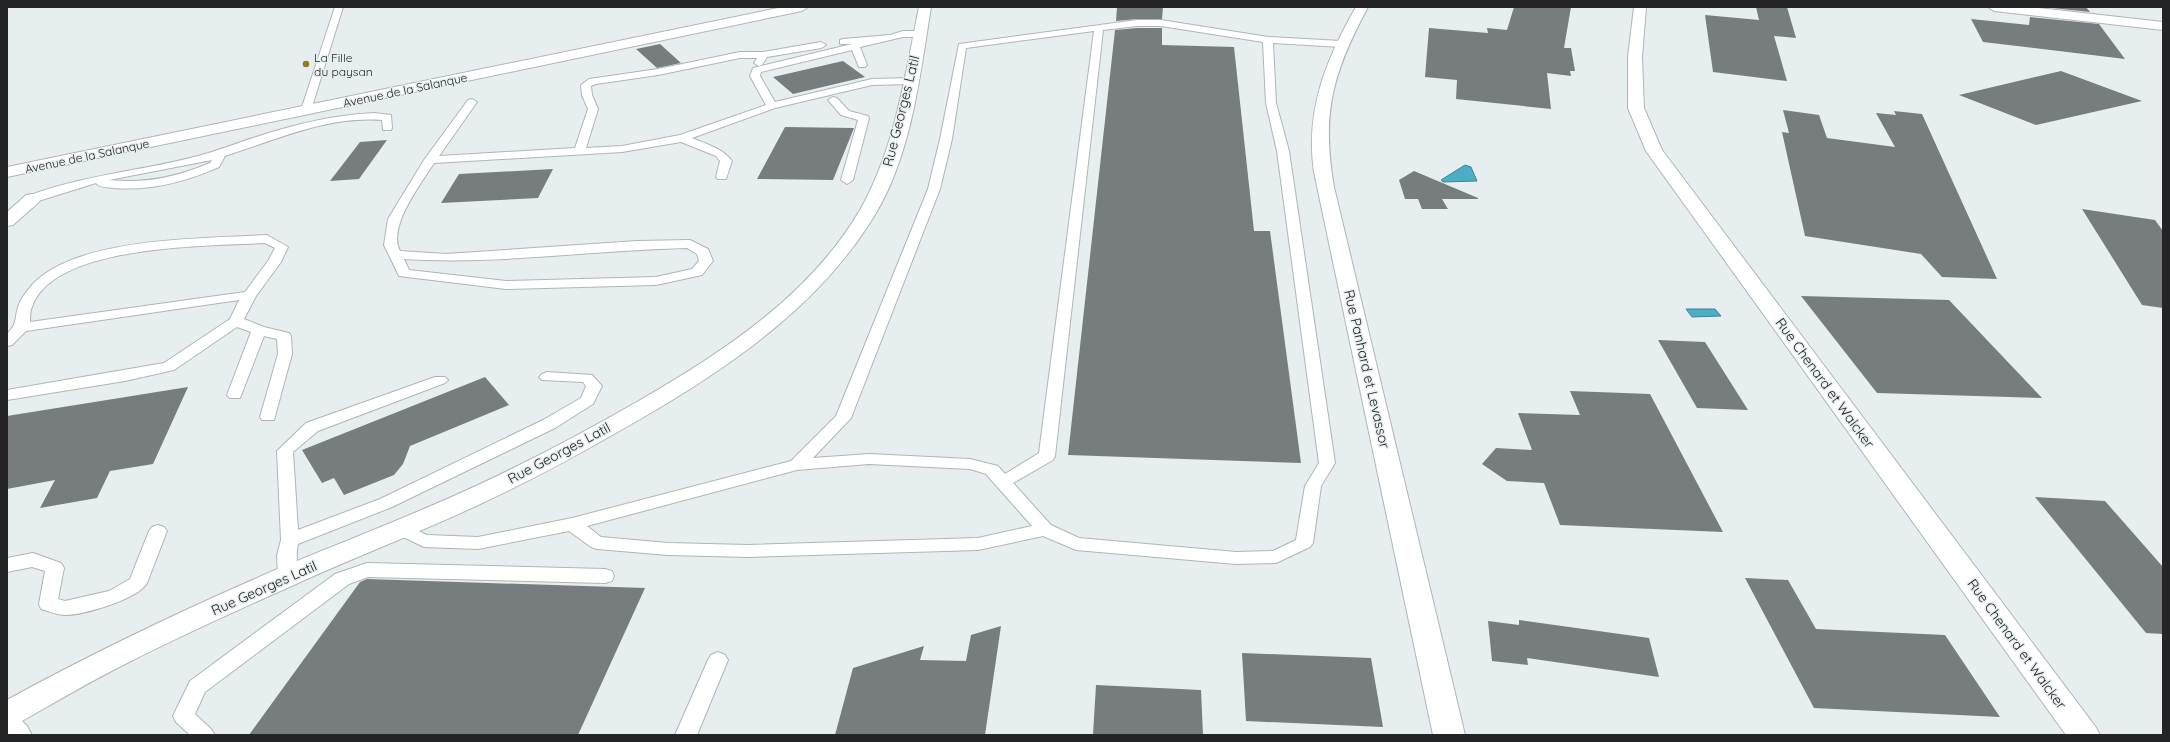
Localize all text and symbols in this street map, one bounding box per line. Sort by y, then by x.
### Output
place label: La Fille du paysan [314,50,373,79]
street label: Rue Georges Latil [878,54,924,168]
marker: La Fille du paysan [301,59,311,69]
street label: Avenue de la Salanque [341,69,469,111]
street label: Avenue de la Salanque [23,135,151,177]
street label: Rue Panhard et Levassor [1340,288,1394,451]
street label: Rue Chenard et Walcker [1772,314,1879,452]
street label: Rue Georges Latil [505,418,613,488]
street label: Rue Georges Latil [208,557,320,619]
street label: Rue Chenard et Walcker [1964,575,2071,713]

